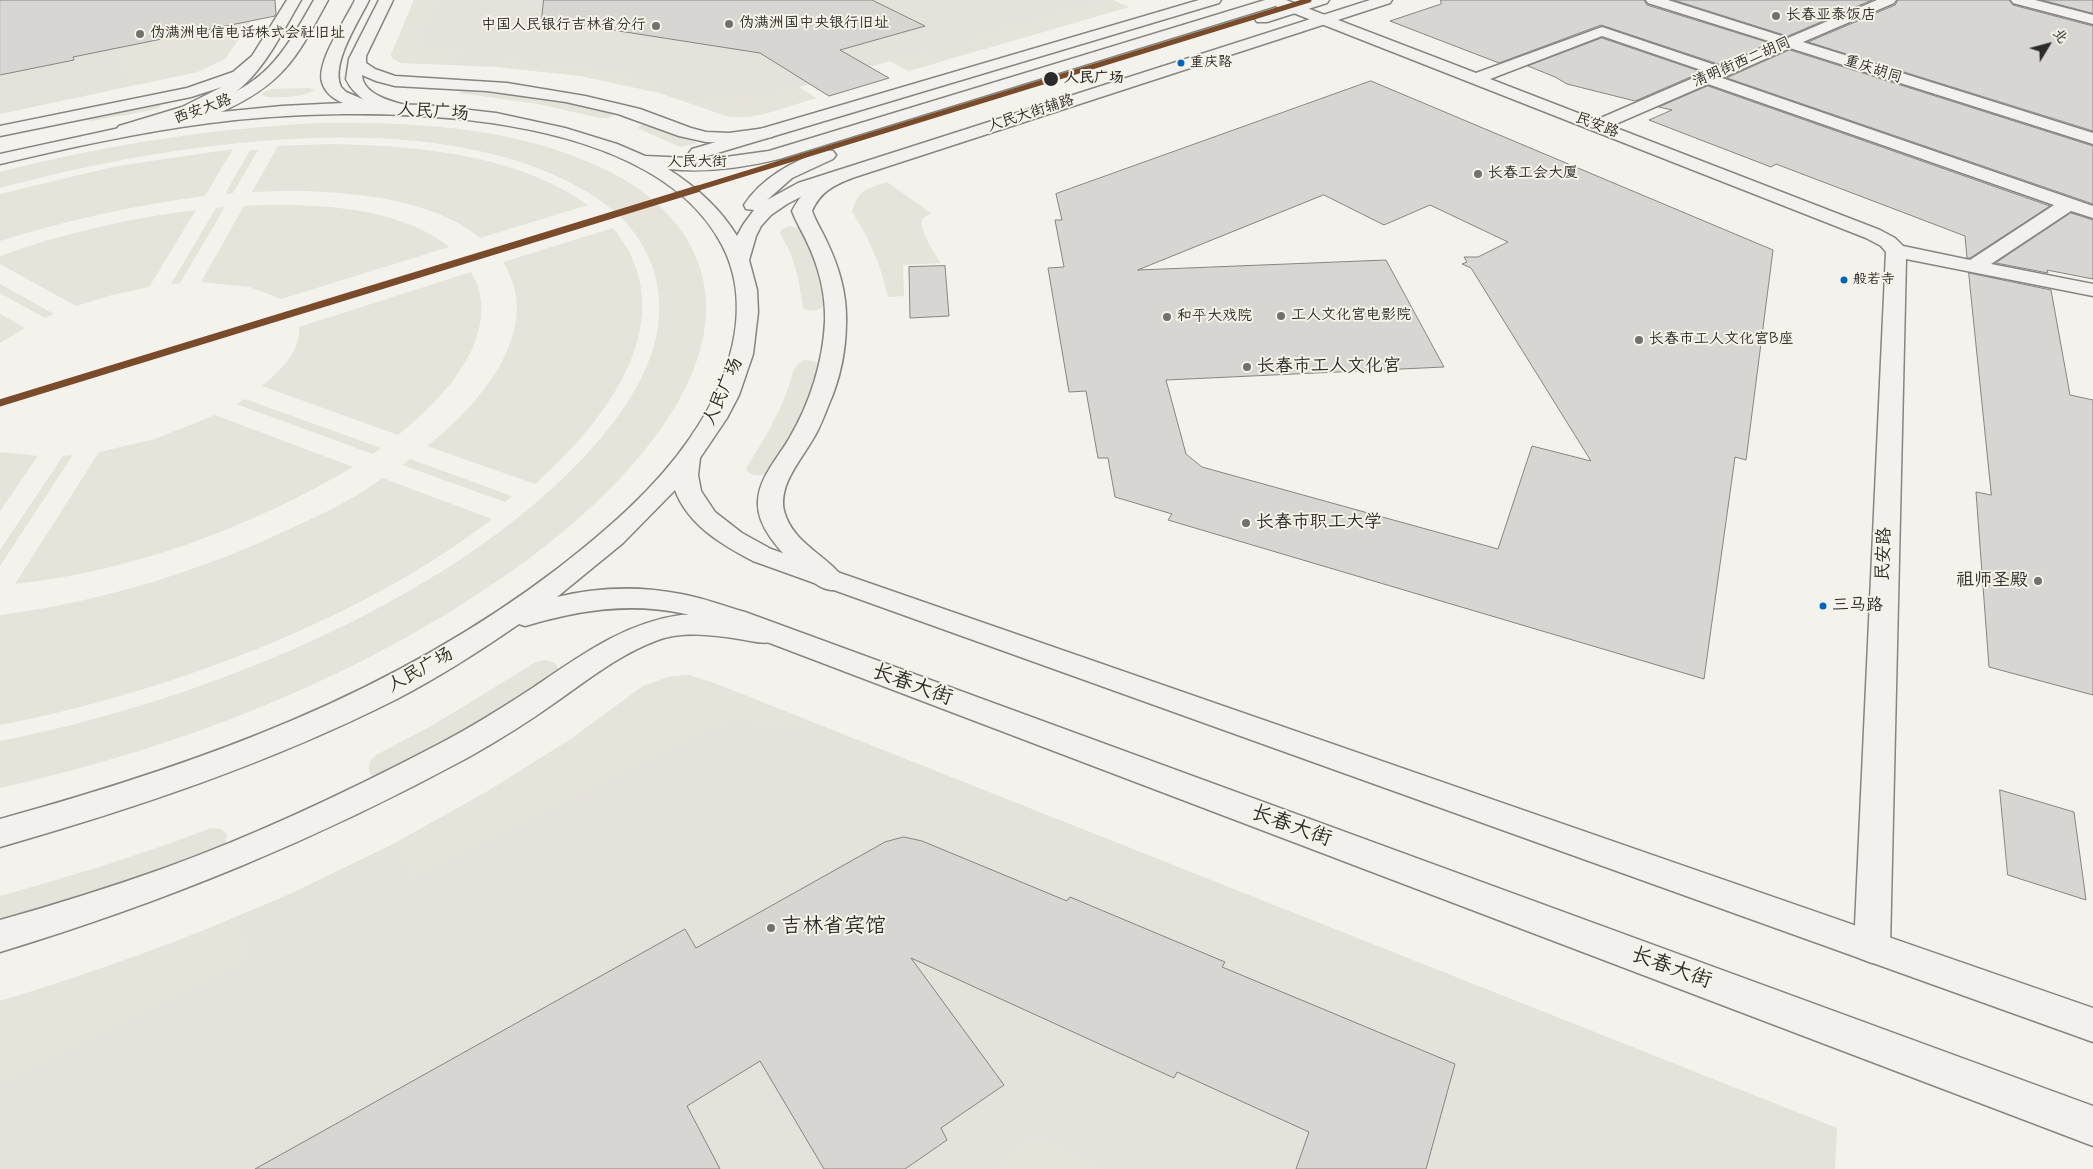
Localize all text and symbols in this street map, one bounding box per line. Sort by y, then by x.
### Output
place label: 长春亚泰饭店 [1786,7,1876,25]
marker: 长春亚泰饭店 [1770,10,1782,22]
place label: 伪满洲国中央银行旧址 [739,15,889,33]
place label: 中国人民银行吉林省分行 [481,17,646,35]
marker: 伪满洲国中央银行旧址 [723,18,735,30]
marker: 中国人民银行吉林省分行 [650,20,662,32]
north arrow [2023,20,2073,70]
place label: 伪满洲电信电话株式会社旧址 [150,25,345,43]
text: 北 [2049,25,2071,47]
marker: 伪满洲电信电话株式会社旧址 [134,28,146,40]
street label: 清明街西二胡同 [1690,34,1794,92]
street label: 重庆胡同 [1842,52,1904,88]
place label: 重庆路 [1190,55,1232,71]
marker: 重庆路 [1176,58,1186,68]
marker: 人民广场 [1042,70,1060,88]
place label: 人民广场 [1064,70,1124,88]
street label: 西安大路 [172,91,234,129]
street label: 人民大街辅路 [985,92,1077,136]
street label: 人民广场 [396,100,470,126]
street label: 民安路 [1573,110,1621,142]
street label: 人民大街 [667,154,727,172]
place label: 长春工会大厦 [1488,165,1578,183]
marker: 长春工会大厦 [1472,168,1484,180]
place label: 般若寺 [1853,272,1895,288]
marker: 般若寺 [1839,275,1849,285]
place label: 工人文化宫电影院 [1291,307,1411,325]
place label: 和平大戏院 [1177,308,1252,326]
marker: 工人文化宫电影院 [1275,310,1287,322]
marker: 和平大戏院 [1161,311,1173,323]
place label: 长春市工人文化宫B座 [1649,331,1793,349]
marker: 长春市工人文化宫B座 [1633,334,1645,346]
street label: 人民广场 [699,355,749,429]
place label: 长春市工人文化宫 [1257,356,1401,378]
marker: 长春市工人文化宫 [1241,361,1253,373]
place label: 长春市职工大学 [1256,512,1382,534]
marker: 长春市职工大学 [1240,517,1252,529]
street label: 民安路 [1873,527,1897,581]
place label: 祖师圣殿 [1956,570,2028,592]
marker: 祖师圣殿 [2032,575,2044,587]
place label: 三马路 [1832,596,1883,616]
marker: 三马路 [1818,601,1828,611]
street label: 人民广场 [384,644,458,698]
street label: 长春大街 [868,660,956,712]
street label: 长春大街 [1247,801,1335,853]
place label: 吉林省宾馆 [781,915,886,941]
marker: 吉林省宾馆 [765,922,777,934]
street label: 长春大街 [1627,943,1715,995]

